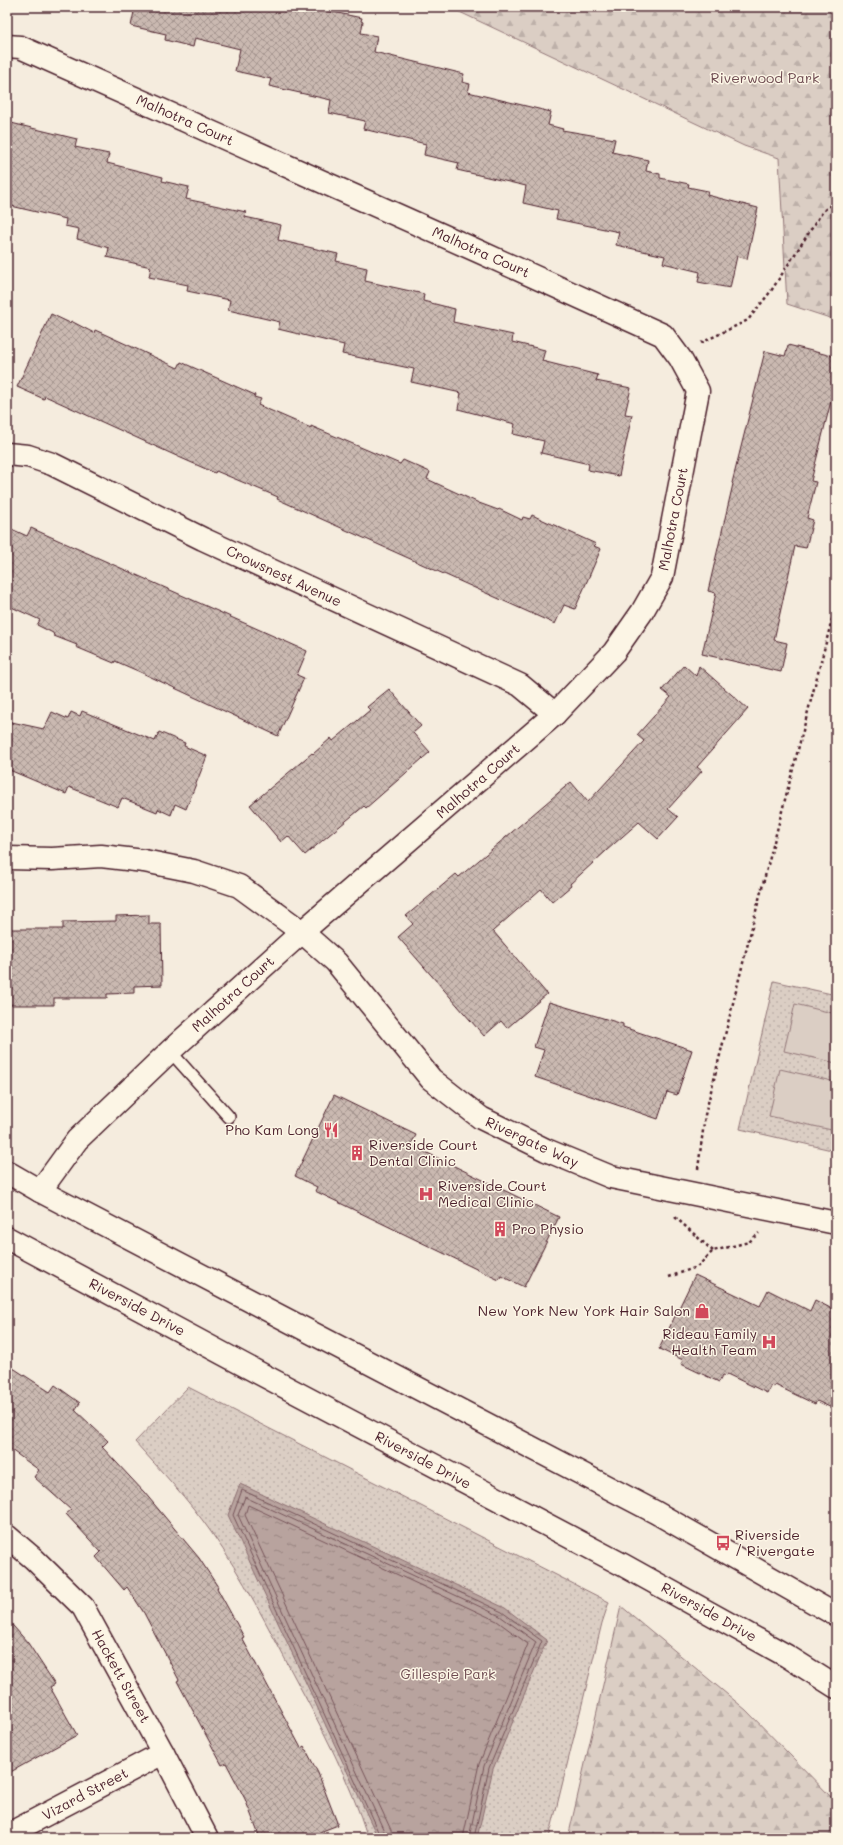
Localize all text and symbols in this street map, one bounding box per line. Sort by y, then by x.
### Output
park label: Riverwood Park [711,68,819,87]
street label: Malhotra Court [133,89,237,150]
street label: Malhotra Court [429,221,533,282]
street label: Malhotra Court [653,465,692,572]
street label: Crowsnest Avenue [223,540,345,611]
street label: Malhotra Court [432,739,524,822]
street label: Malhotra Court [187,951,278,1036]
street label: Rivergate Way [483,1112,582,1171]
place label: Pho Kam Long [225,1120,319,1139]
restaurant icon: Pho Kam Long [322,1121,340,1139]
place label: Riverside Court Dental Clinic [369,1135,478,1170]
building icon: Riverside Court Dental Clinic [348,1144,366,1162]
place label: Riverside Court Medical Clinic [438,1176,547,1211]
hospital icon: Riverside Court Medical Clinic [417,1185,435,1203]
place label: Pro Physio [512,1219,584,1238]
building icon: Pro Physio [491,1220,509,1238]
street label: Riverside Drive [86,1273,189,1340]
place label: New York New York Hair Salon [478,1301,690,1320]
shop icon: New York New York Hair Salon [693,1302,711,1320]
place label: Rideau Family Health Team [663,1324,757,1359]
hospital icon: Rideau Family Health Team [760,1333,778,1351]
street label: Riverside Drive [372,1426,475,1493]
place label: Riverside / Rivergate [735,1525,815,1560]
bus stop icon: Riverside / Rivergate [714,1534,732,1552]
street label: Riverside Drive [658,1577,760,1646]
street label: Hackett Street [88,1625,155,1726]
park label: Gillespie Park [401,1664,495,1683]
street label: Vizard Street [38,1763,131,1824]

